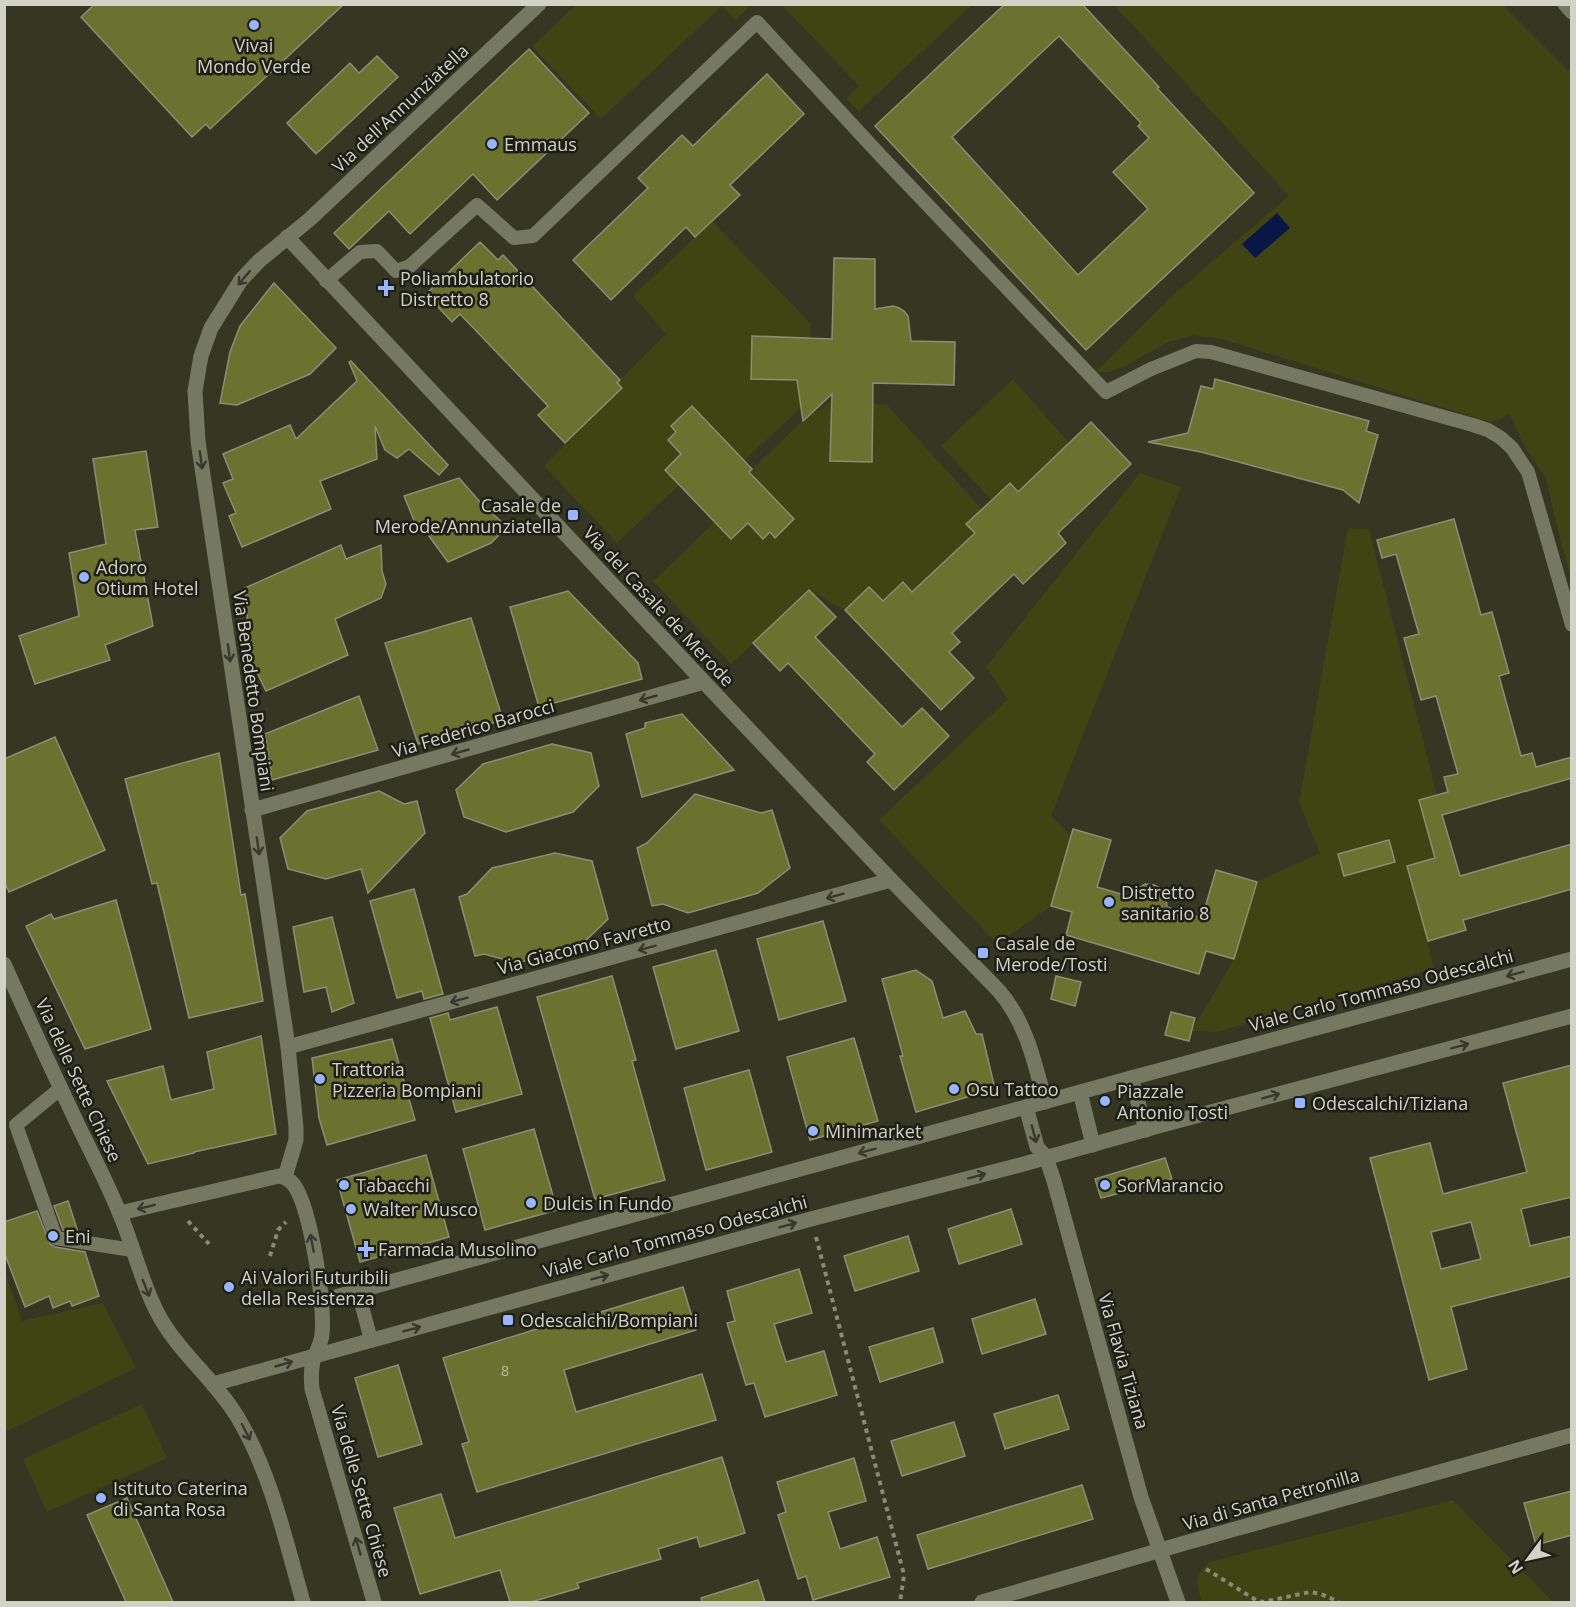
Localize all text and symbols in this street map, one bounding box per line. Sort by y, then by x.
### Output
marker: Vivai Mondo Verde [247,18,261,32]
place label: Vivai Mondo Verde [197,33,311,78]
street label: Via dell'Annunziatella [327,38,473,178]
place label: Emmaus [504,132,577,156]
marker: Emmaus [485,137,499,151]
place label: Poliambulatorio Distretto 8 [400,266,534,311]
one-way arrow [238,270,251,286]
marker: Poliambulatorio Distretto 8 [377,279,395,297]
one-way arrow [195,450,206,469]
place label: Casale de Merode/Annunziatella [375,493,561,538]
marker: Casale de Merode/Annunziatella [566,508,580,522]
street label: Via del Casale de Merode [578,521,740,691]
place label: Adoro Otium Hotel [96,555,199,600]
marker: Adoro Otium Hotel [77,570,91,584]
street label: Via Benedetto Bompiani [228,589,280,793]
one-way arrow [224,643,235,662]
street label: Via Federico Barocci [389,693,557,763]
one-way arrow [639,693,658,705]
one-way arrow [451,747,470,758]
one-way arrow [252,835,263,855]
place label: Distretto sanitario 8 [1121,880,1209,925]
one-way arrow [826,891,845,902]
marker: Distretto sanitario 8 [1102,895,1116,909]
street label: Via Giacomo Favretto [495,910,673,980]
place label: Casale de Merode/Tosti [995,931,1107,976]
one-way arrow [638,943,657,954]
street label: Viale Carlo Tommaso Odescalchi [1246,943,1516,1037]
marker: Casale de Merode/Tosti [976,946,990,960]
one-way arrow [1506,969,1525,981]
street label: Via delle Sette Chiese [30,994,128,1166]
one-way arrow [450,995,469,1006]
one-way arrow [1450,1040,1469,1052]
place label: Trattoria Pizzeria Bompiani [332,1057,481,1102]
marker: Trattoria Pizzeria Bompiani [313,1072,327,1086]
place label: Osu Tattoo [966,1077,1059,1101]
place label: Piazzale Antonio Tosti [1117,1079,1228,1124]
marker: Osu Tattoo [947,1082,961,1096]
one-way arrow [1261,1090,1280,1102]
place label: Odescalchi/Tiziana [1312,1091,1468,1115]
marker: Piazzale Antonio Tosti [1098,1094,1112,1108]
marker: Odescalchi/Tiziana [1293,1096,1307,1110]
place label: Minimarket [825,1119,921,1143]
marker: Minimarket [806,1124,820,1138]
one-way arrow [1028,1124,1040,1143]
one-way arrow [858,1146,877,1157]
one-way arrow [967,1169,986,1181]
place label: Tabacchi [356,1173,430,1197]
place label: SorMarancio [1117,1173,1224,1197]
marker: Tabacchi [337,1178,351,1192]
marker: SorMarancio [1098,1178,1112,1192]
street label: Viale Carlo Tommaso Odescalchi [540,1189,810,1283]
place label: Dulcis in Fundo [543,1191,672,1215]
marker: Dulcis in Fundo [524,1196,538,1210]
place label: Walter Musco [363,1197,478,1221]
one-way arrow [137,1201,156,1213]
marker: Walter Musco [344,1202,358,1216]
one-way arrow [778,1219,797,1230]
place label: Eni [65,1224,91,1248]
marker: Eni [46,1229,60,1243]
one-way arrow [306,1234,317,1253]
place label: Farmacia Musolino [378,1237,537,1261]
marker: Farmacia Musolino [359,1242,373,1256]
place label: Ai Valori Futuribili della Resistenza [241,1265,389,1310]
one-way arrow [591,1270,610,1282]
one-way arrow [141,1278,152,1297]
marker: Ai Valori Futuribili della Resistenza [222,1280,236,1294]
street label: Via Flavia Tiziana [1093,1290,1155,1432]
place label: Odescalchi/Bompiani [520,1308,698,1332]
marker: Odescalchi/Bompiani [501,1313,515,1327]
one-way arrow [403,1322,422,1334]
one-way arrow [274,1357,293,1369]
house number: 8 [501,1360,509,1380]
street label: Via delle Sette Chiese [326,1402,398,1580]
one-way arrow [240,1423,252,1441]
street label: Via di Santa Petronilla [1180,1462,1362,1536]
place label: Istituto Caterina di Santa Rosa [113,1476,248,1521]
marker: Istituto Caterina di Santa Rosa [94,1491,108,1505]
north arrow [1498,1529,1558,1589]
one-way arrow [352,1537,363,1556]
text: N [1503,1556,1528,1579]

